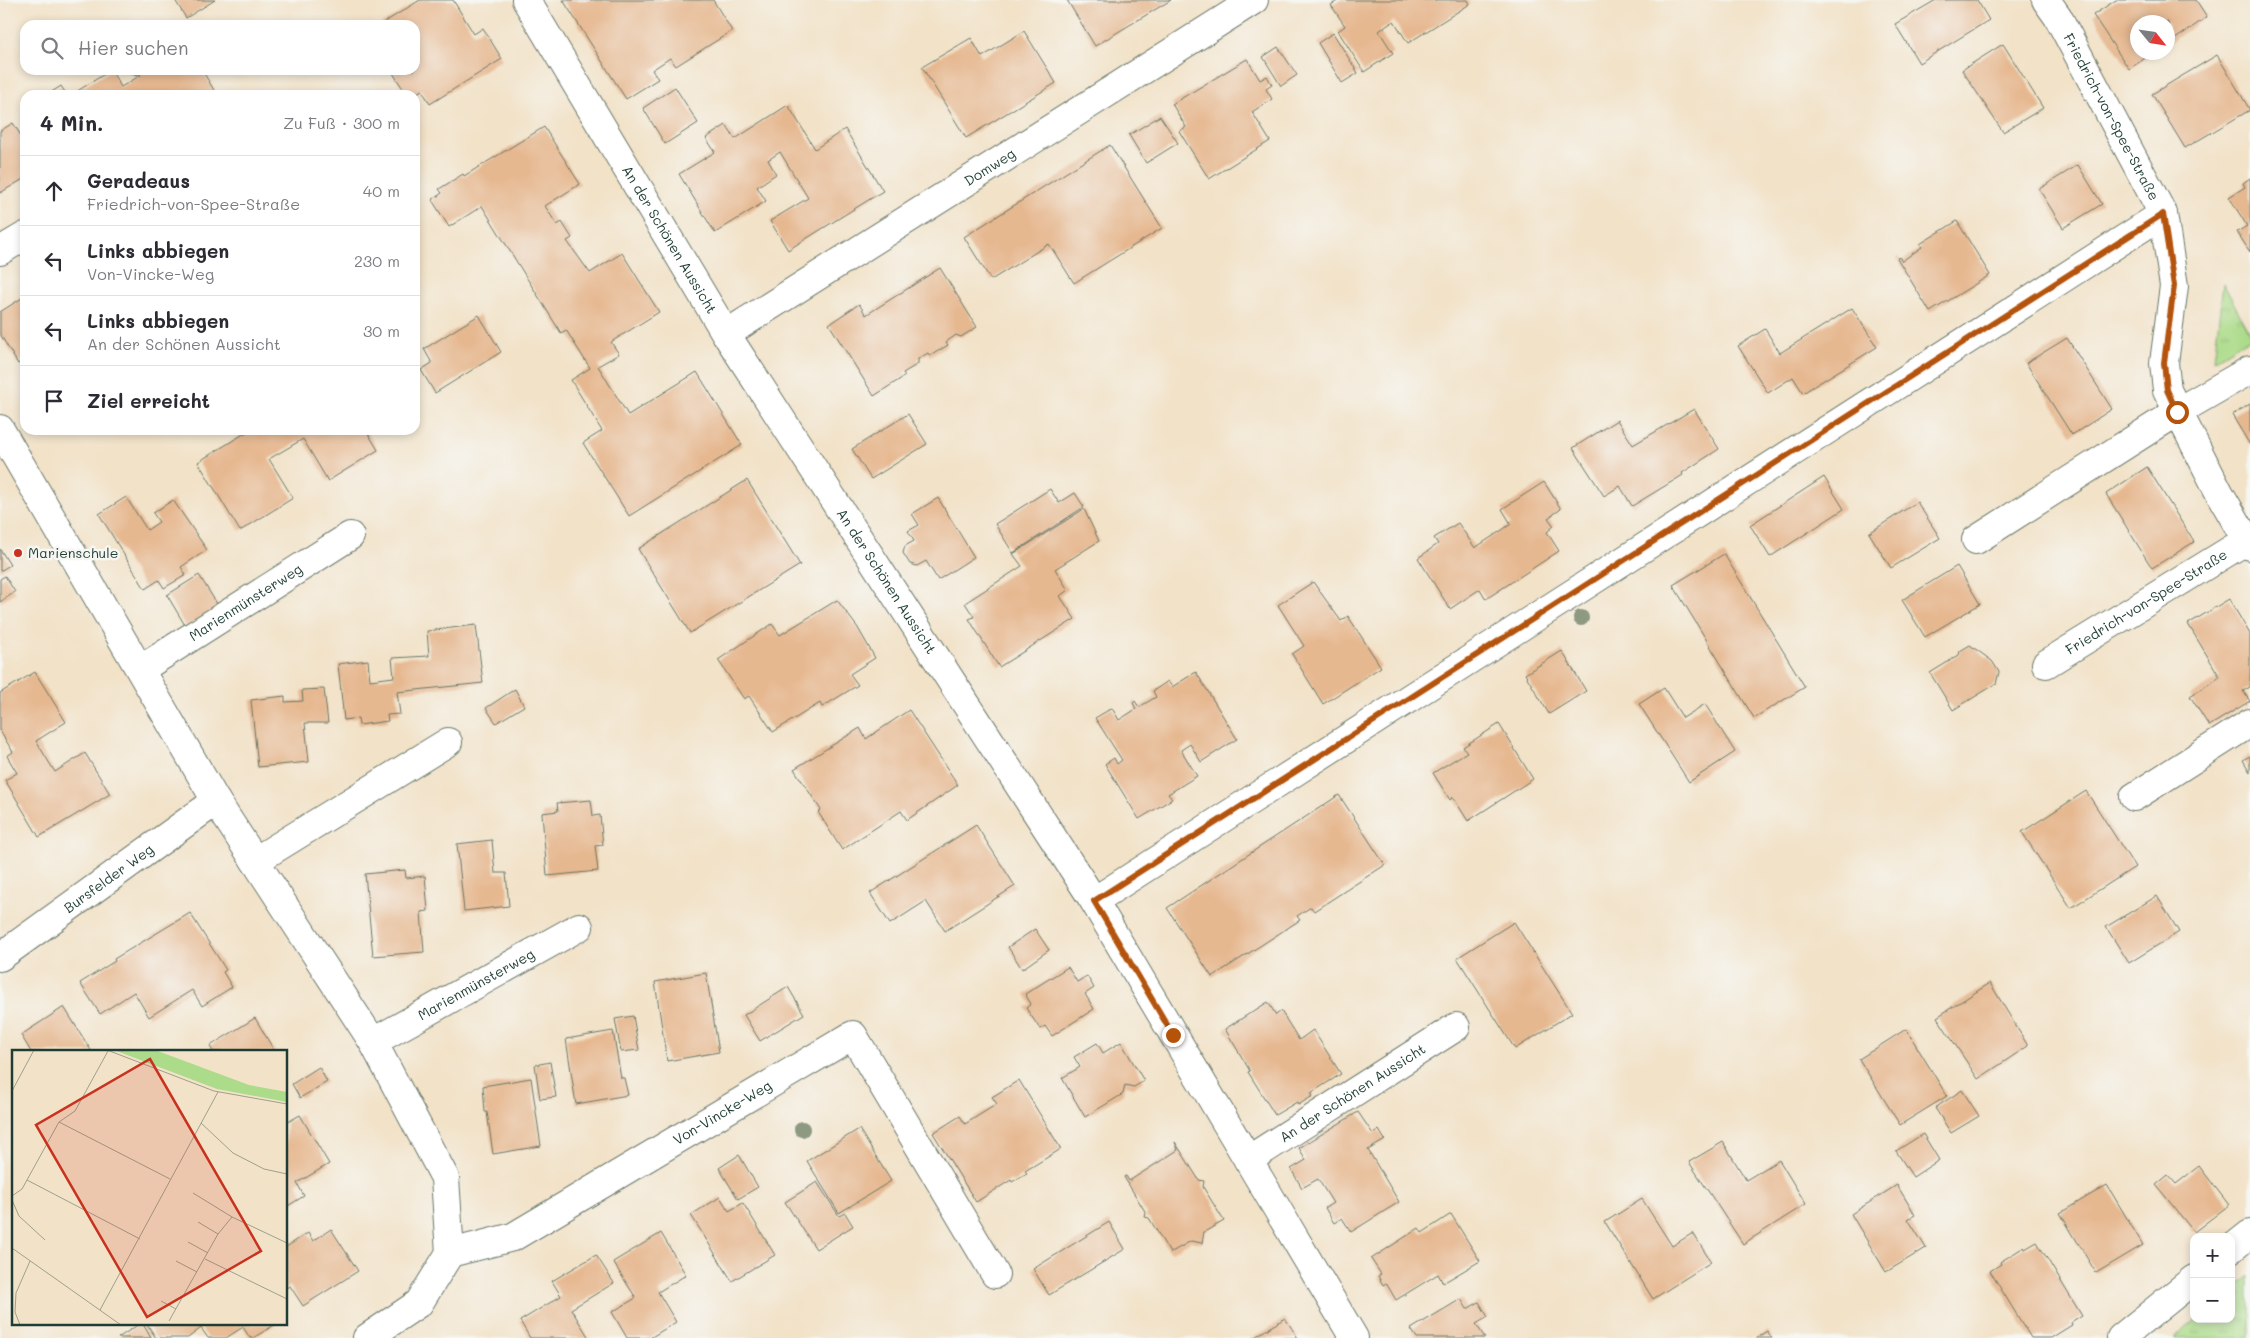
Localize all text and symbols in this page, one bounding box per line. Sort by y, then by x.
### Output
north arrow [2130,15,2175,60]
search box [20,20,420,75]
street label: Friedrich-von-Spee-Straße [2059,30,2164,204]
icon: search [38,34,66,62]
text: Hier suchen [78,35,189,60]
text: 4 Min. [40,109,103,136]
text: Zu Fuß · 300 m [283,112,400,133]
street label: Domweg [960,144,1018,190]
street label: An der Schönen Aussicht [618,161,721,317]
text: Geradeaus [87,168,190,193]
icon: ahead [40,177,68,205]
text: 40 m [363,180,400,201]
text: Friedrich-von-Spee-Straße [87,193,300,214]
text: Links abbiegen [87,238,229,263]
icon: left [40,247,68,275]
text: 230 m [354,250,400,271]
text: Von-Vincke-Weg [87,263,214,284]
text: Links abbiegen [87,308,229,333]
icon: left [40,317,68,345]
text: 30 m [363,320,400,341]
text: An der Schönen Aussicht [87,333,281,354]
icon: arrive [40,387,68,415]
text: Ziel erreicht [87,388,210,413]
route start [2166,401,2189,424]
street label: An der Schönen Aussicht [833,505,941,657]
place label: Marienschule [28,543,118,562]
street label: Friedrich-von-Spee-Straße [2062,545,2231,659]
marker: Marienschule [12,547,24,559]
street label: Marienmünsterweg [185,559,306,645]
street label: Bursfelder Weg [60,839,157,917]
street label: Marienmünsterweg [414,944,537,1024]
route end [1162,1024,1185,1047]
street label: An der Schönen Aussicht [1276,1039,1429,1146]
inset map [12,1050,288,1326]
street label: Von-Vincke-Weg [669,1076,775,1149]
map controls [2190,1233,2235,1323]
button: + [2190,1233,2235,1278]
button: − [2190,1278,2235,1323]

